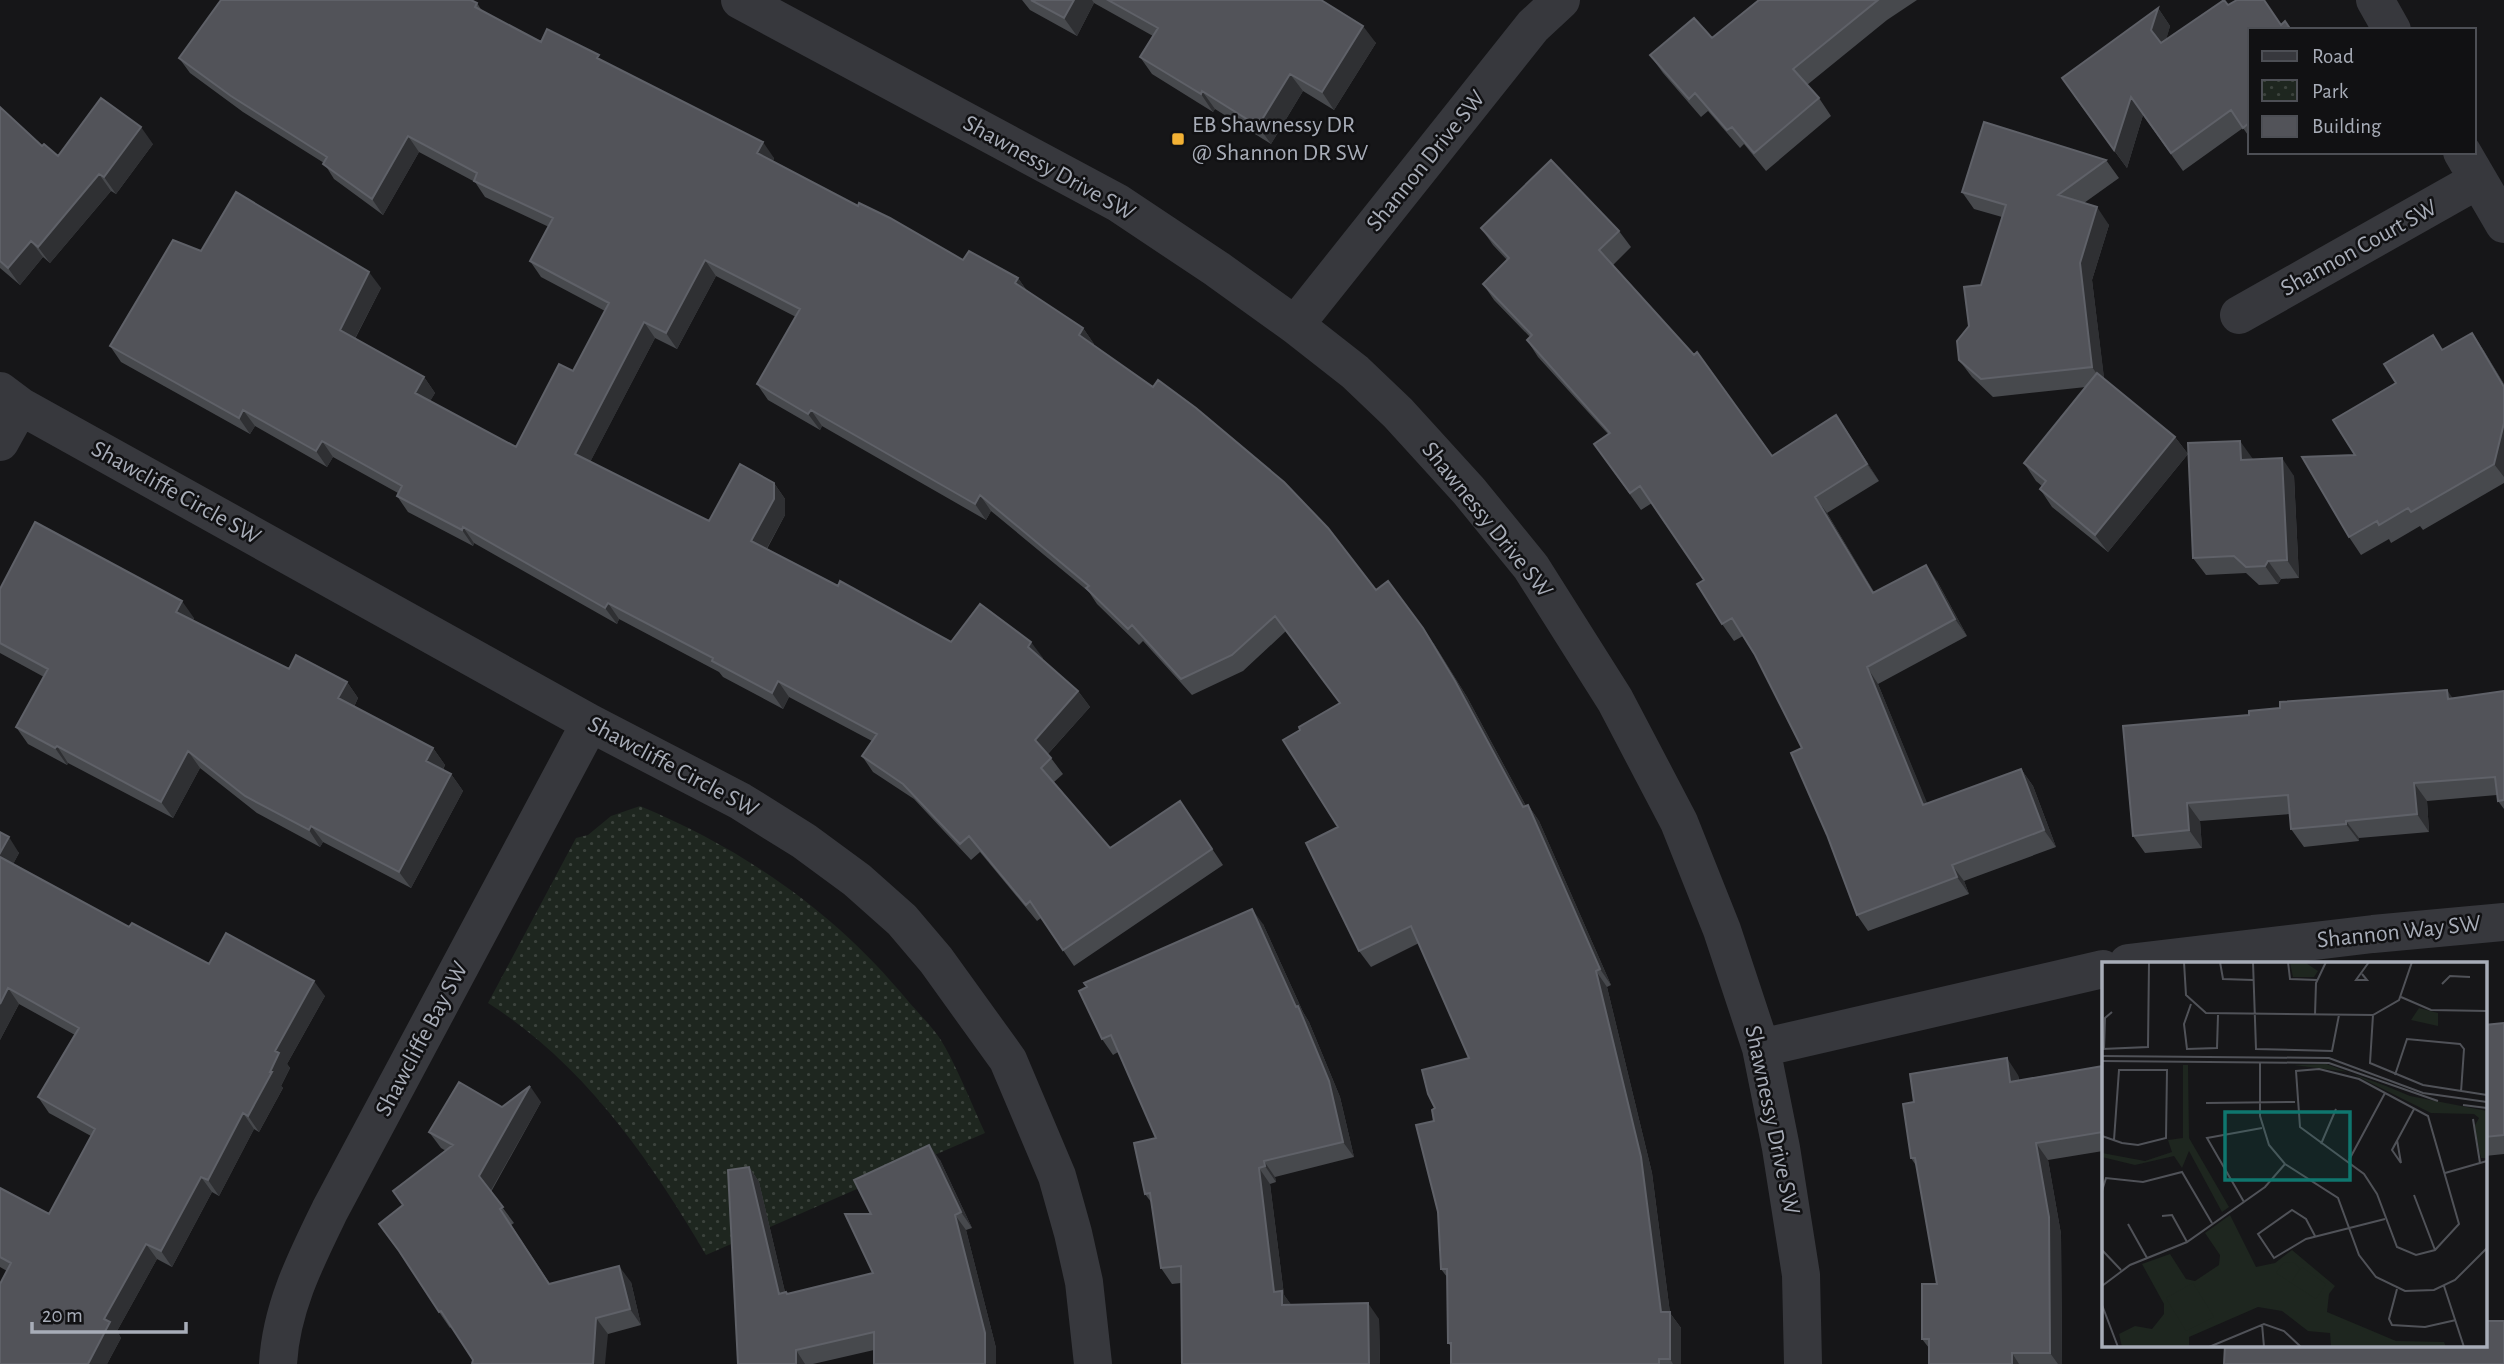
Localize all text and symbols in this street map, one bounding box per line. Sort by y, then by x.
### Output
legend [2248,28,2476,154]
text: Road [2312,46,2354,67]
text: Park [2312,81,2349,102]
street label: Shannon Drive SW [1362,86,1490,236]
street label: Shawnessy Drive SW [959,111,1140,225]
place label: EB Shawnessy DR @ Shannon DR SW [1192,113,1369,165]
text: Building [2312,116,2382,137]
marker: EB Shawnessy DR @ Shannon DR SW [1170,131,1186,147]
street label: Shannon Court SW [2277,195,2442,301]
street label: Shawcliffe Circle SW [87,437,265,550]
street label: Shawnessy Drive SW [1417,438,1557,603]
street label: Shawcliffe Circle SW [584,712,763,822]
street label: Shannon Way SW [2316,911,2483,953]
street label: Shawcliffe Bay SW [371,957,473,1120]
inset map [2102,962,2486,1346]
street label: Shawnessy Drive SW [1740,1023,1804,1217]
scale bar [32,1290,186,1334]
text: 20 m [42,1305,83,1326]

